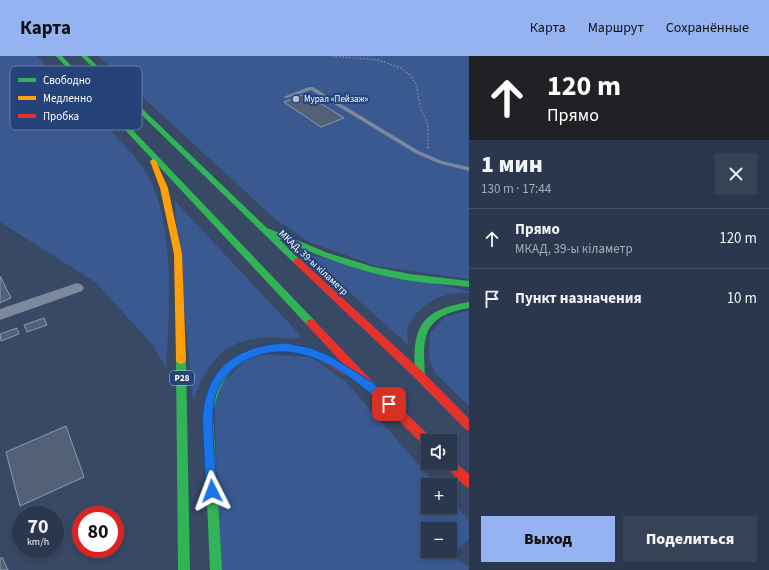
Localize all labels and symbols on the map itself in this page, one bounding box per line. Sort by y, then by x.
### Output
legend [10,66,142,130]
text: Свободно [43,73,91,88]
text: Медленно [43,91,92,106]
place label: Мурал «Пейзаж» [304,93,369,106]
marker: Мурал «Пейзаж» [291,94,301,104]
text: Пробка [43,109,79,124]
street label: МКАД, 39-ы кіламетр [275,227,352,299]
road number: Р28 [170,371,194,385]
pin [372,387,406,421]
position arrow [191,470,233,512]
speed limit sign: 80 [72,506,124,558]

